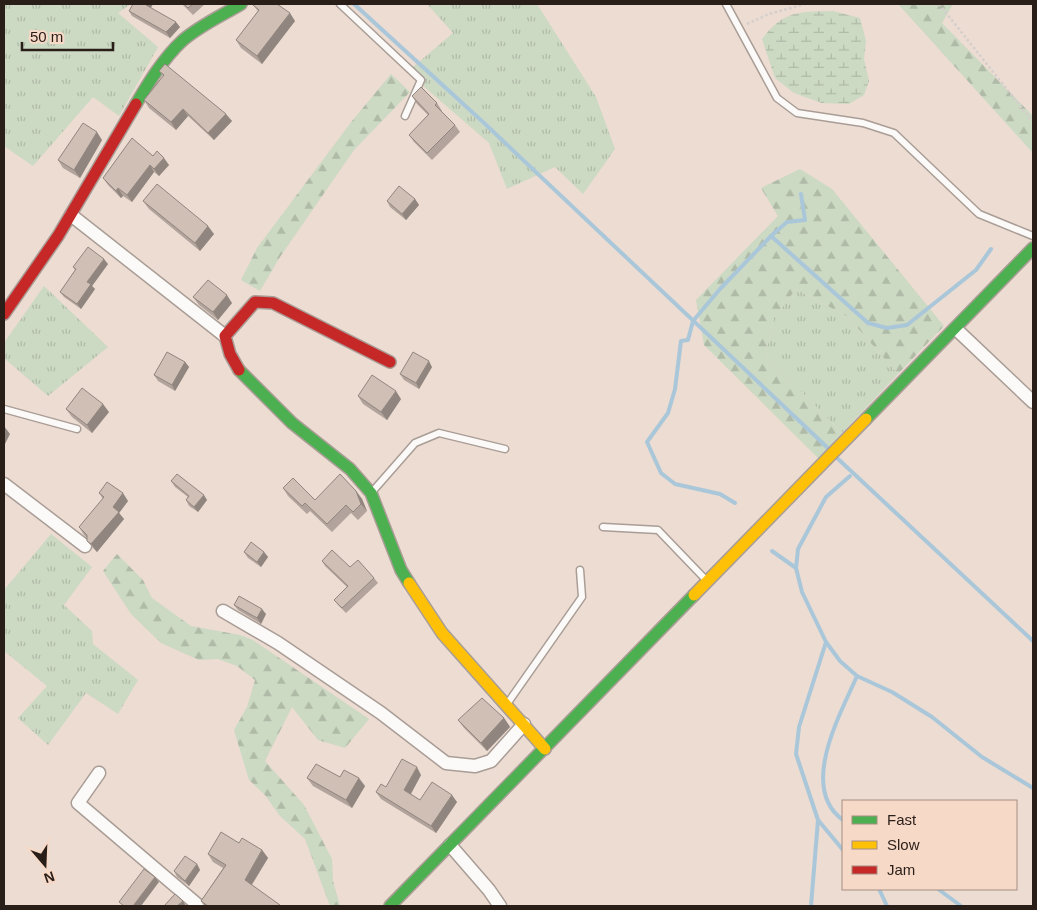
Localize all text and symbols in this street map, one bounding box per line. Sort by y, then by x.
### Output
scale bar [22,20,114,52]
text: 50 m [30,28,63,45]
legend [842,800,1017,890]
text: Fast [887,811,917,828]
text: Slow [887,836,920,853]
north arrow [20,840,70,890]
text: Jam [887,861,915,878]
text: N [42,868,57,887]

